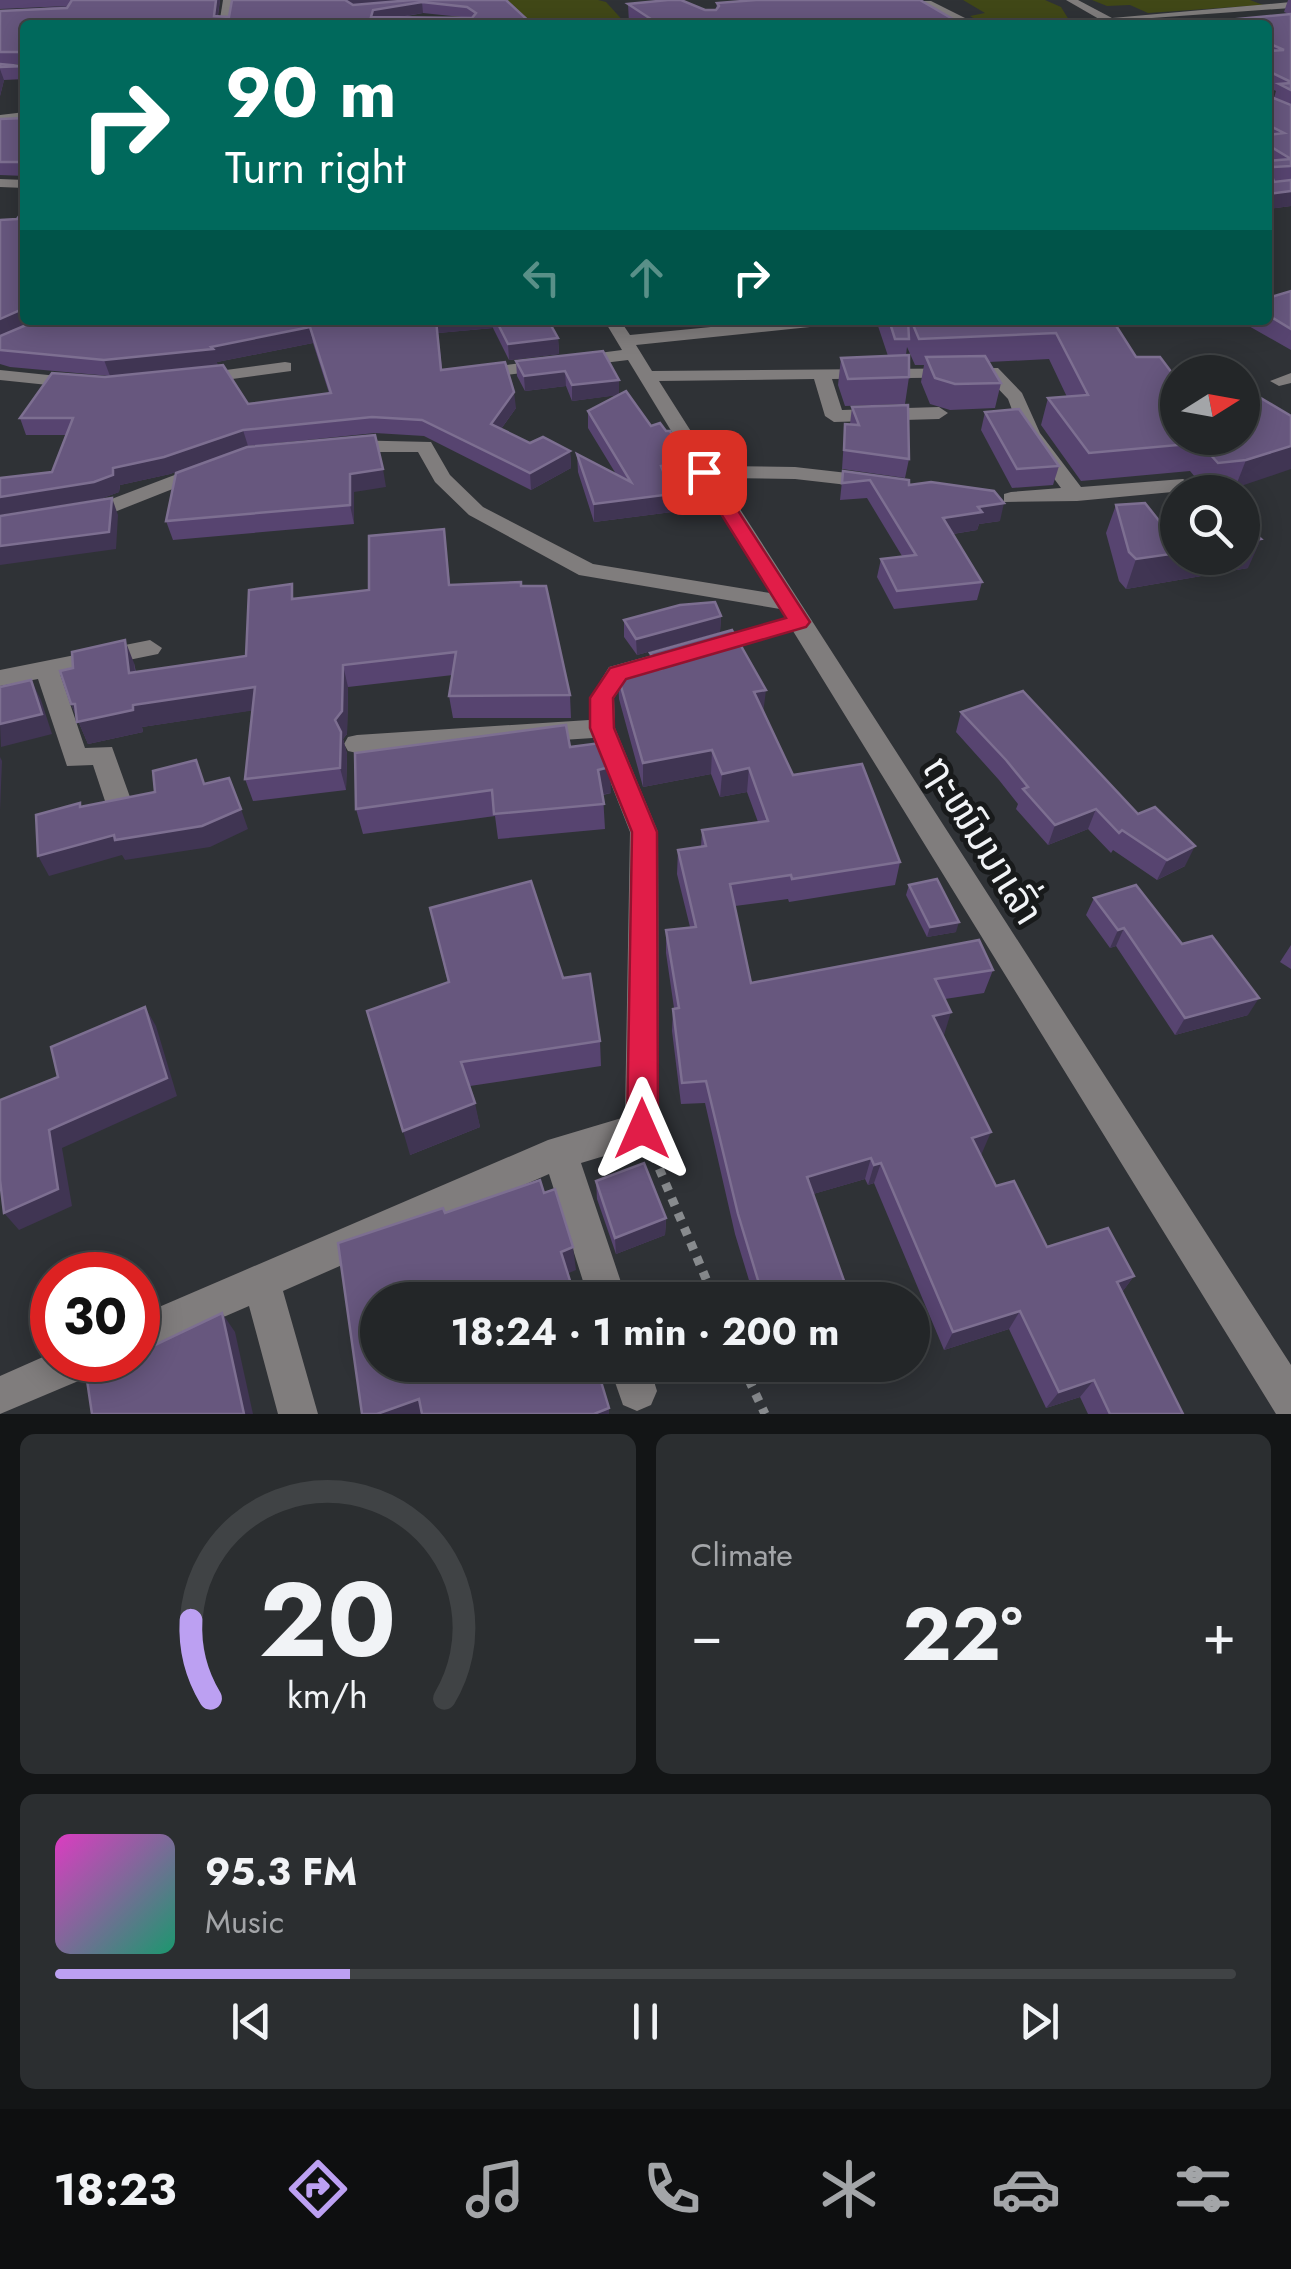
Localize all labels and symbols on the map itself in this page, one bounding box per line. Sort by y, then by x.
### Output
north arrow [1160,355,1260,455]
pin [662,430,747,515]
street label: ຖະໜົນນາເລົ່າ [908,744,1058,936]
position arrow [590,1077,694,1181]
speed limit sign: 30 [30,1252,160,1382]

